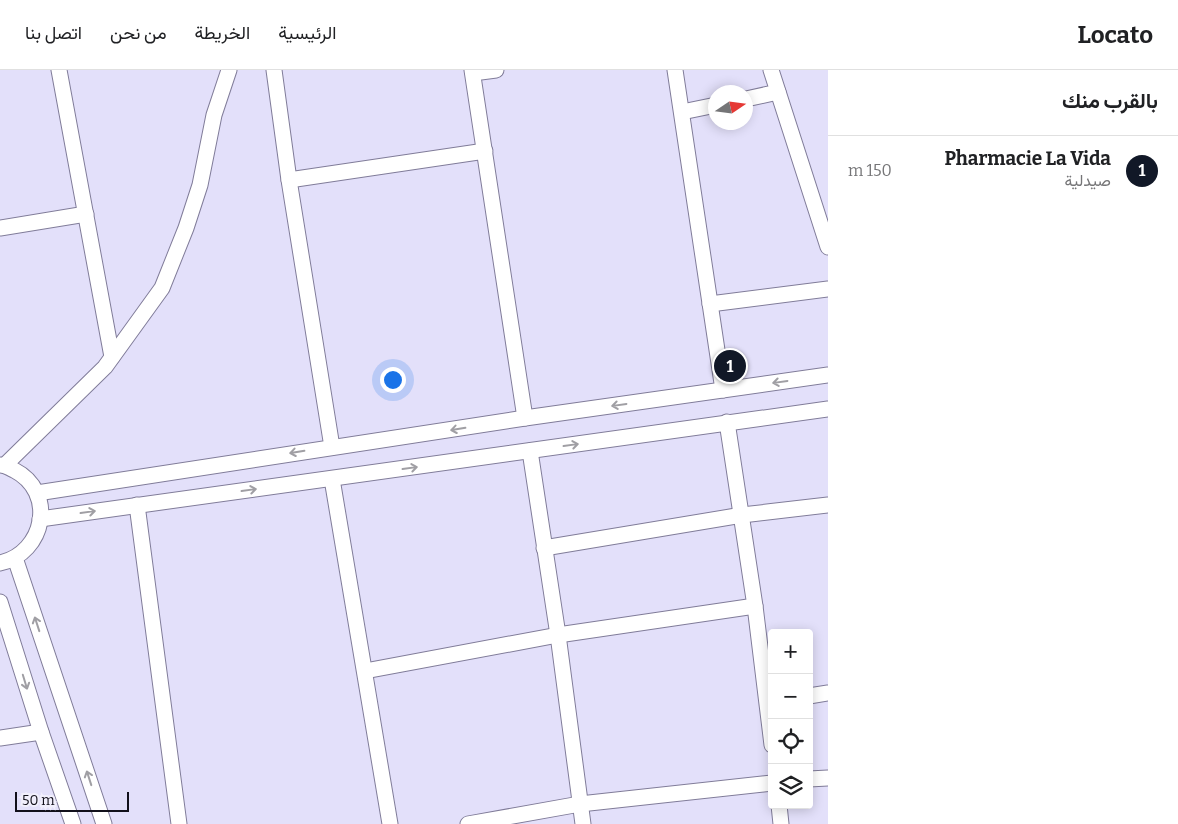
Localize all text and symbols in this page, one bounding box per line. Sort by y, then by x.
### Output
text: Locato [1078,21,1153,49]
text: اتصل بنا [25,22,82,44]
text: من نحن [110,22,167,44]
text: الخريطة [195,22,250,44]
text: الرئيسية [278,22,336,44]
north arrow [708,85,753,130]
text: بالقرب منك [1062,88,1158,114]
text: Pharmacie La Vida [944,147,1111,170]
text: 150 m [848,161,892,180]
text: 1 [1139,161,1145,180]
text: صيدلية [1065,171,1111,190]
pin: 1 [714,347,746,385]
your location [380,367,406,393]
one-way arrow [772,378,788,388]
one-way arrow [611,400,627,410]
one-way arrow [450,424,466,434]
one-way arrow [563,440,579,450]
one-way arrow [290,448,306,458]
one-way arrow [402,462,418,472]
one-way arrow [241,485,257,495]
one-way arrow [80,507,96,517]
one-way arrow [32,616,41,632]
map controls [768,629,813,809]
button: + [768,629,813,674]
one-way arrow [21,673,31,689]
button: − [768,674,813,719]
button: locate [768,719,813,764]
button: layers [768,764,813,809]
one-way arrow [83,770,93,786]
scale bar [15,789,129,812]
text: 50 m [22,792,55,809]

